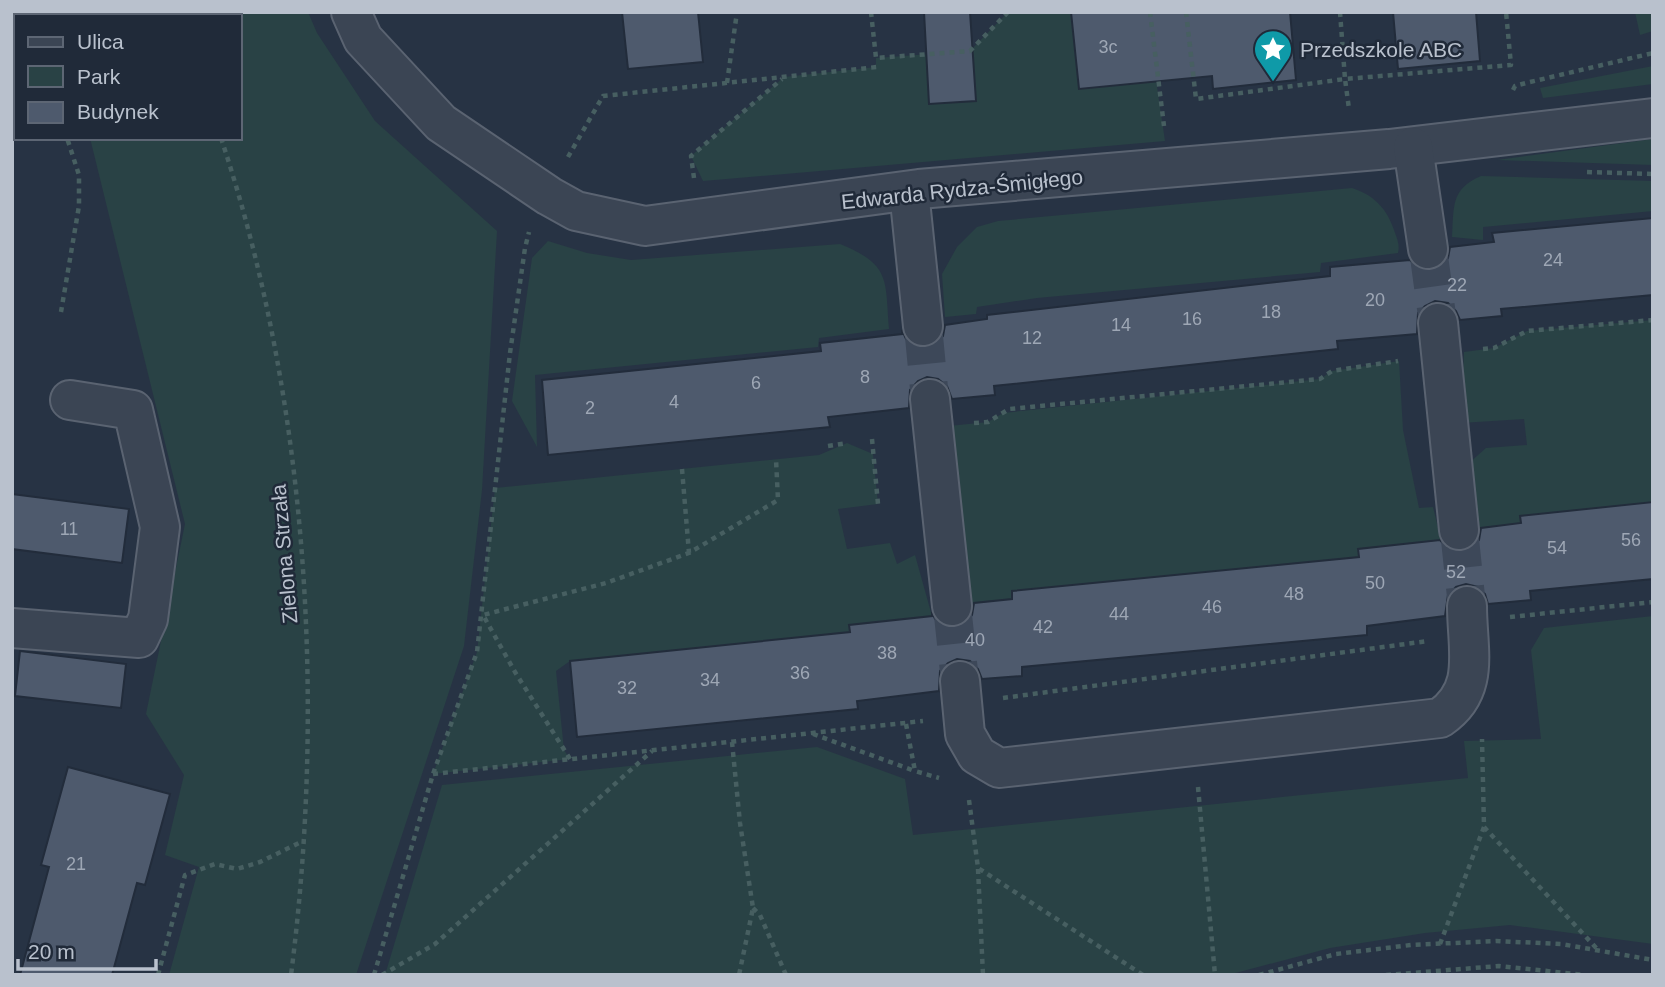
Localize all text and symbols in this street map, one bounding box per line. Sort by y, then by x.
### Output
legend [14,14,242,140]
place icon: Przedszkole ABC [1252,28,1294,83]
text: Ulica [77,30,124,53]
house number: 3c [1098,37,1118,57]
place label: Przedszkole ABC [1300,38,1462,61]
text: Park [77,65,121,88]
text: Budynek [77,100,159,123]
street label: Edwarda Rydza-Śmigłego [840,165,1084,213]
house number: 24 [1543,250,1563,270]
house number: 22 [1447,275,1467,295]
house number: 20 [1365,290,1385,310]
house number: 18 [1261,302,1281,322]
house number: 16 [1182,309,1202,329]
house number: 14 [1111,315,1131,335]
house number: 12 [1022,328,1042,348]
house number: 8 [860,367,870,387]
house number: 6 [751,373,761,393]
house number: 4 [669,392,679,412]
house number: 2 [585,398,595,418]
street label: Zielona Strzała [266,483,302,625]
house number: 11 [60,519,78,539]
house number: 56 [1621,530,1641,550]
house number: 54 [1547,538,1567,558]
house number: 52 [1446,562,1466,582]
house number: 50 [1365,573,1385,593]
house number: 48 [1284,584,1304,604]
house number: 46 [1202,597,1222,617]
house number: 44 [1109,604,1129,624]
house number: 42 [1033,617,1053,637]
house number: 40 [965,630,985,650]
house number: 38 [877,643,897,663]
house number: 36 [790,663,810,683]
house number: 34 [700,670,720,690]
house number: 32 [617,678,637,698]
house number: 21 [66,854,86,874]
scale bar [18,928,156,972]
text: 20 m [28,940,75,963]

